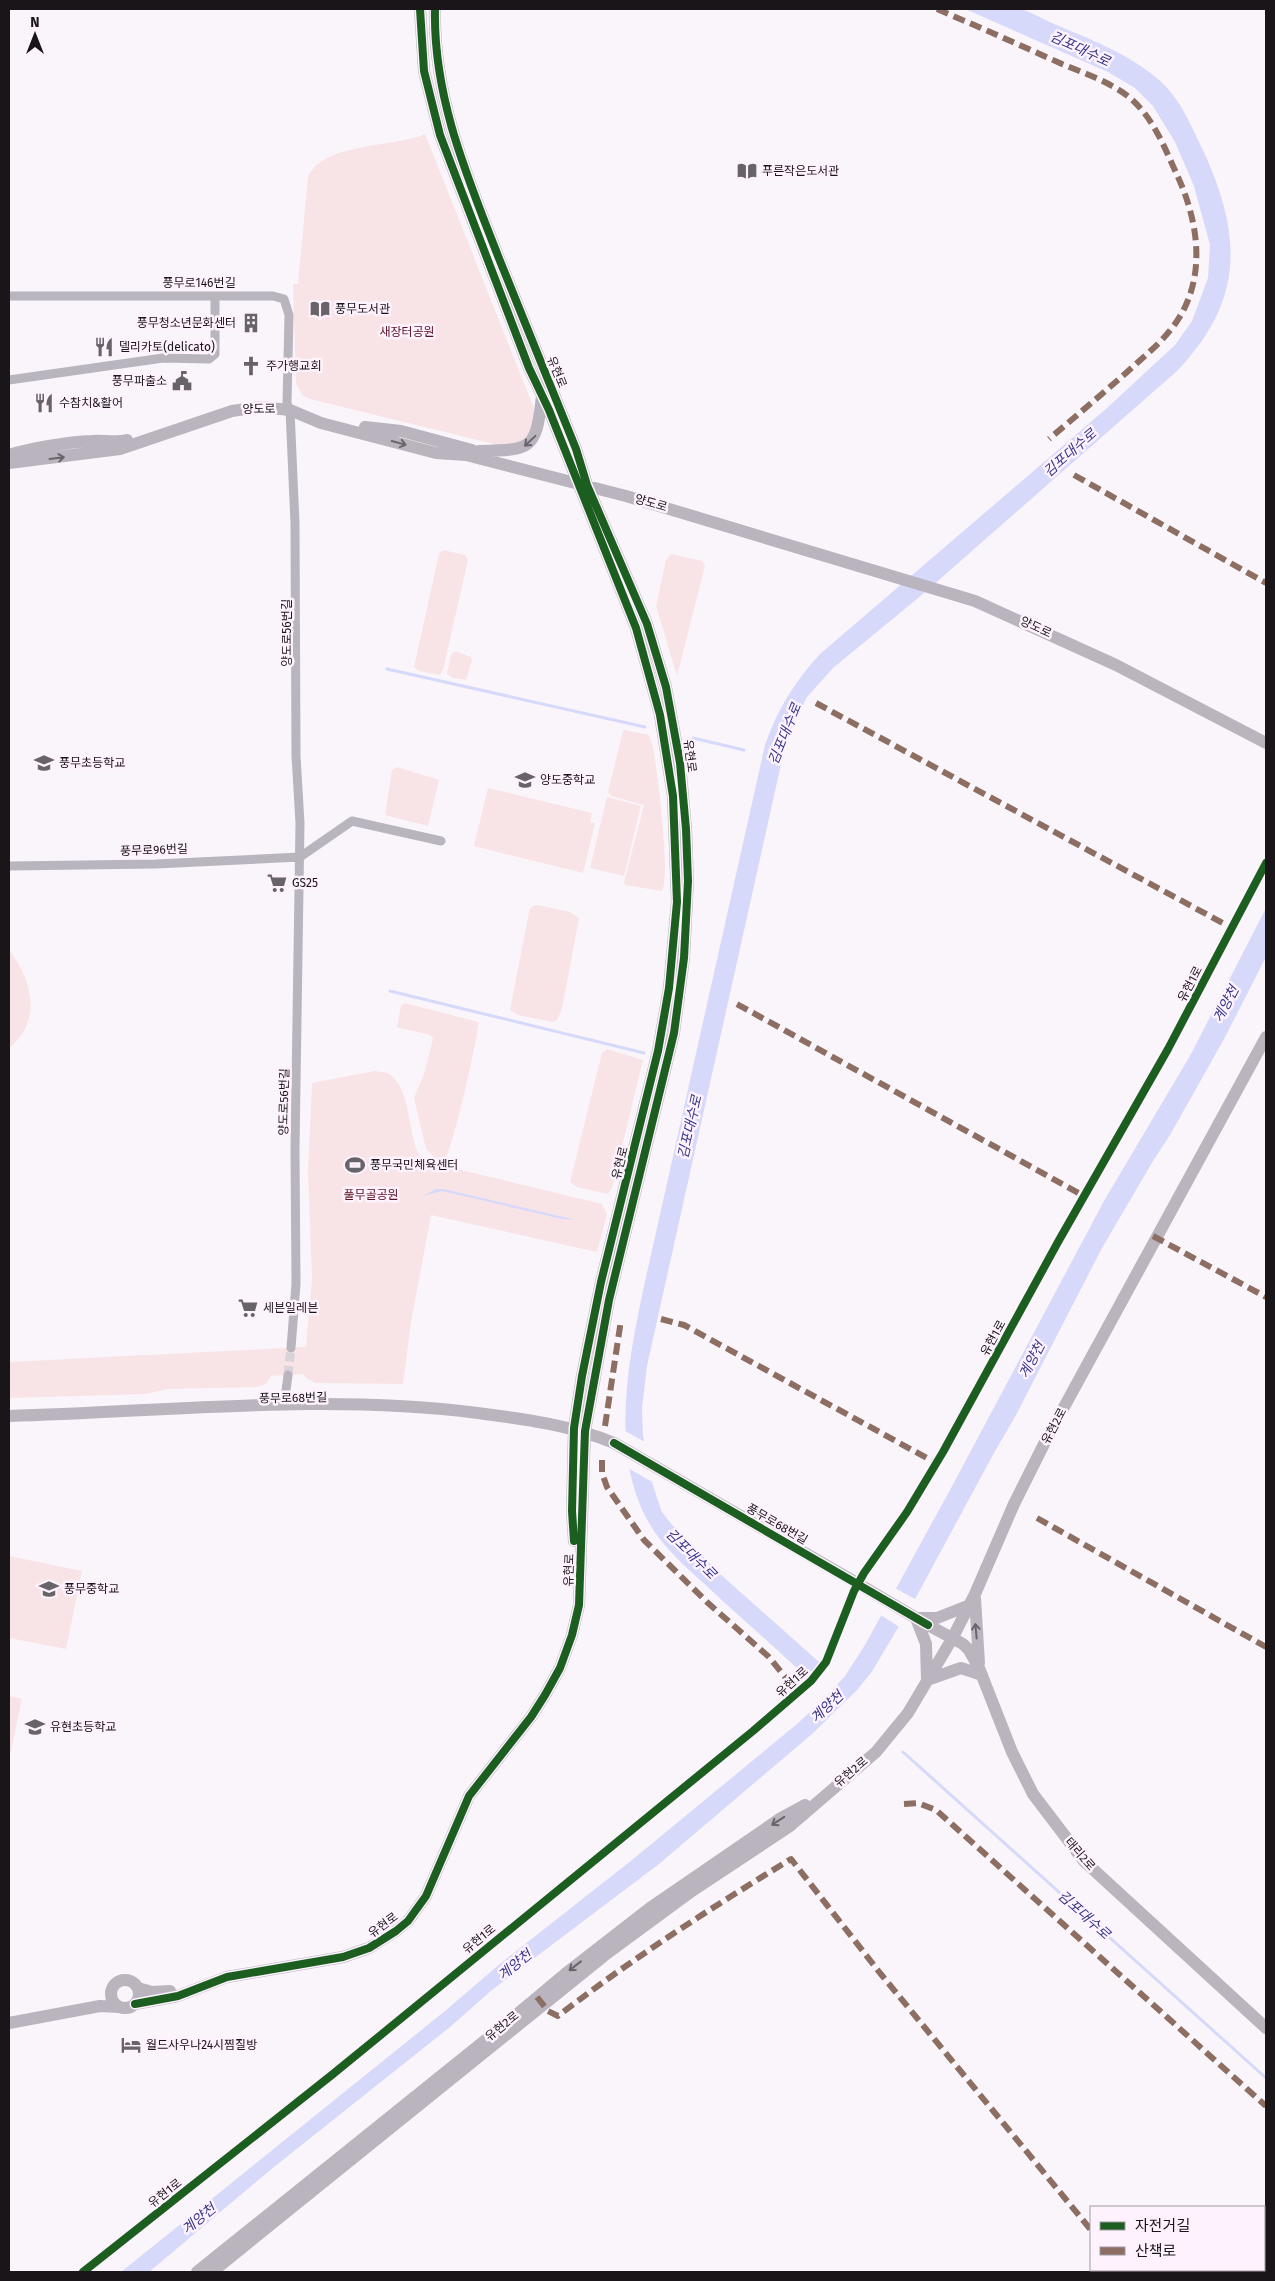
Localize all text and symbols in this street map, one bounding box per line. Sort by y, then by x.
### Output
north arrow [10,10,60,60]
text: N [30,14,40,31]
water label: 김포대수로 [1047,28,1114,71]
library icon: 푸른작은도서관 [736,160,758,182]
place label: 푸른작은도서관 [762,164,839,178]
street label: 풍무로146번길 [162,276,236,290]
library icon: 풍무도서관 [309,298,331,320]
place label: 풍무도서관 [335,302,390,316]
building icon: 풍무청소년문화센터 [240,312,262,334]
place label: 풍무청소년문화센터 [137,316,236,330]
park label: 새장터공원 [379,325,435,339]
restaurant icon: 델리카토(delicato) [93,336,115,358]
place label: 델리카토(delicato) [119,340,215,354]
street label: 유현로 [544,354,570,390]
church icon: 주가행교회 [240,355,262,377]
place label: 주가행교회 [266,359,321,373]
public building icon: 풍무파출소 [171,370,193,392]
place label: 풍무파출소 [112,374,167,388]
restaurant icon: 수참치&활어 [33,392,55,414]
place label: 수참치&활어 [59,396,123,410]
street label: 양도로 [242,402,276,416]
water label: 김포대수로 [1040,425,1101,481]
one-way arrow [523,435,536,447]
one-way arrow [391,439,407,449]
one-way arrow [49,453,65,463]
street label: 양도로 [633,492,669,514]
street label: 양도로56번길 [280,599,294,667]
street label: 양도로 [1018,614,1054,640]
water label: 김포대수로 [765,700,805,767]
street label: 유현로 [681,739,699,773]
school or university icon: 풍무초등학교 [33,752,55,774]
place label: 풍무초등학교 [59,756,125,770]
school or university icon: 양도중학교 [514,769,536,791]
place label: 양도중학교 [540,773,595,787]
street label: 풍무로96번길 [120,842,188,858]
supermarket icon: GS25 [266,872,288,894]
place label: GS25 [292,876,318,890]
street label: 유현1로 [1175,964,1205,1004]
water label: 계양천 [1209,982,1243,1025]
street label: 양도로56번길 [276,1068,292,1136]
water label: 김포대수로 [674,1093,706,1160]
street label: 유현로 [609,1145,631,1181]
sports icon: 풍무국민체육센터 [344,1154,366,1176]
place label: 풍무국민체육센터 [370,1158,458,1172]
park label: 풀무골공원 [343,1188,399,1202]
supermarket icon: 세븐일레븐 [237,1297,259,1319]
place label: 세븐일레븐 [263,1301,318,1315]
street label: 유현1로 [978,1318,1008,1358]
water label: 계양천 [1015,1338,1049,1381]
street label: 풍무로68번길 [259,1390,327,1406]
street label: 유현2로 [1039,1405,1069,1447]
street label: 풍무로68번길 [744,1501,810,1547]
water label: 김포대수로 [662,1525,721,1584]
street label: 유현로 [561,1553,577,1587]
school or university icon: 풍무중학교 [38,1578,60,1600]
place label: 풍무중학교 [64,1582,119,1596]
one-way arrow [971,1623,981,1639]
street label: 유현1로 [773,1664,811,1700]
water label: 계양천 [807,1687,848,1726]
school or university icon: 유현초등학교 [24,1716,46,1738]
place label: 유현초등학교 [50,1720,116,1734]
street label: 유현2로 [832,1754,870,1790]
one-way arrow [771,1815,785,1826]
street label: 태리2로 [1062,1835,1098,1873]
water label: 김포대수로 [1054,1887,1114,1944]
street label: 유현로 [365,1910,401,1940]
street label: 유현1로 [460,1921,498,1957]
water label: 계양천 [495,1946,536,1984]
one-way arrow [568,1961,582,1971]
street label: 유현2로 [482,2008,522,2044]
hotel icon: 월드사우나24시찜질방 [120,2034,142,2056]
place label: 월드사우나24시찜질방 [146,2038,257,2052]
street label: 유현1로 [146,2176,184,2210]
water label: 계양천 [179,2200,220,2238]
legend [1090,2206,1265,2271]
text: 자전거길 [1135,2217,1190,2235]
text: 산책로 [1135,2242,1176,2260]

